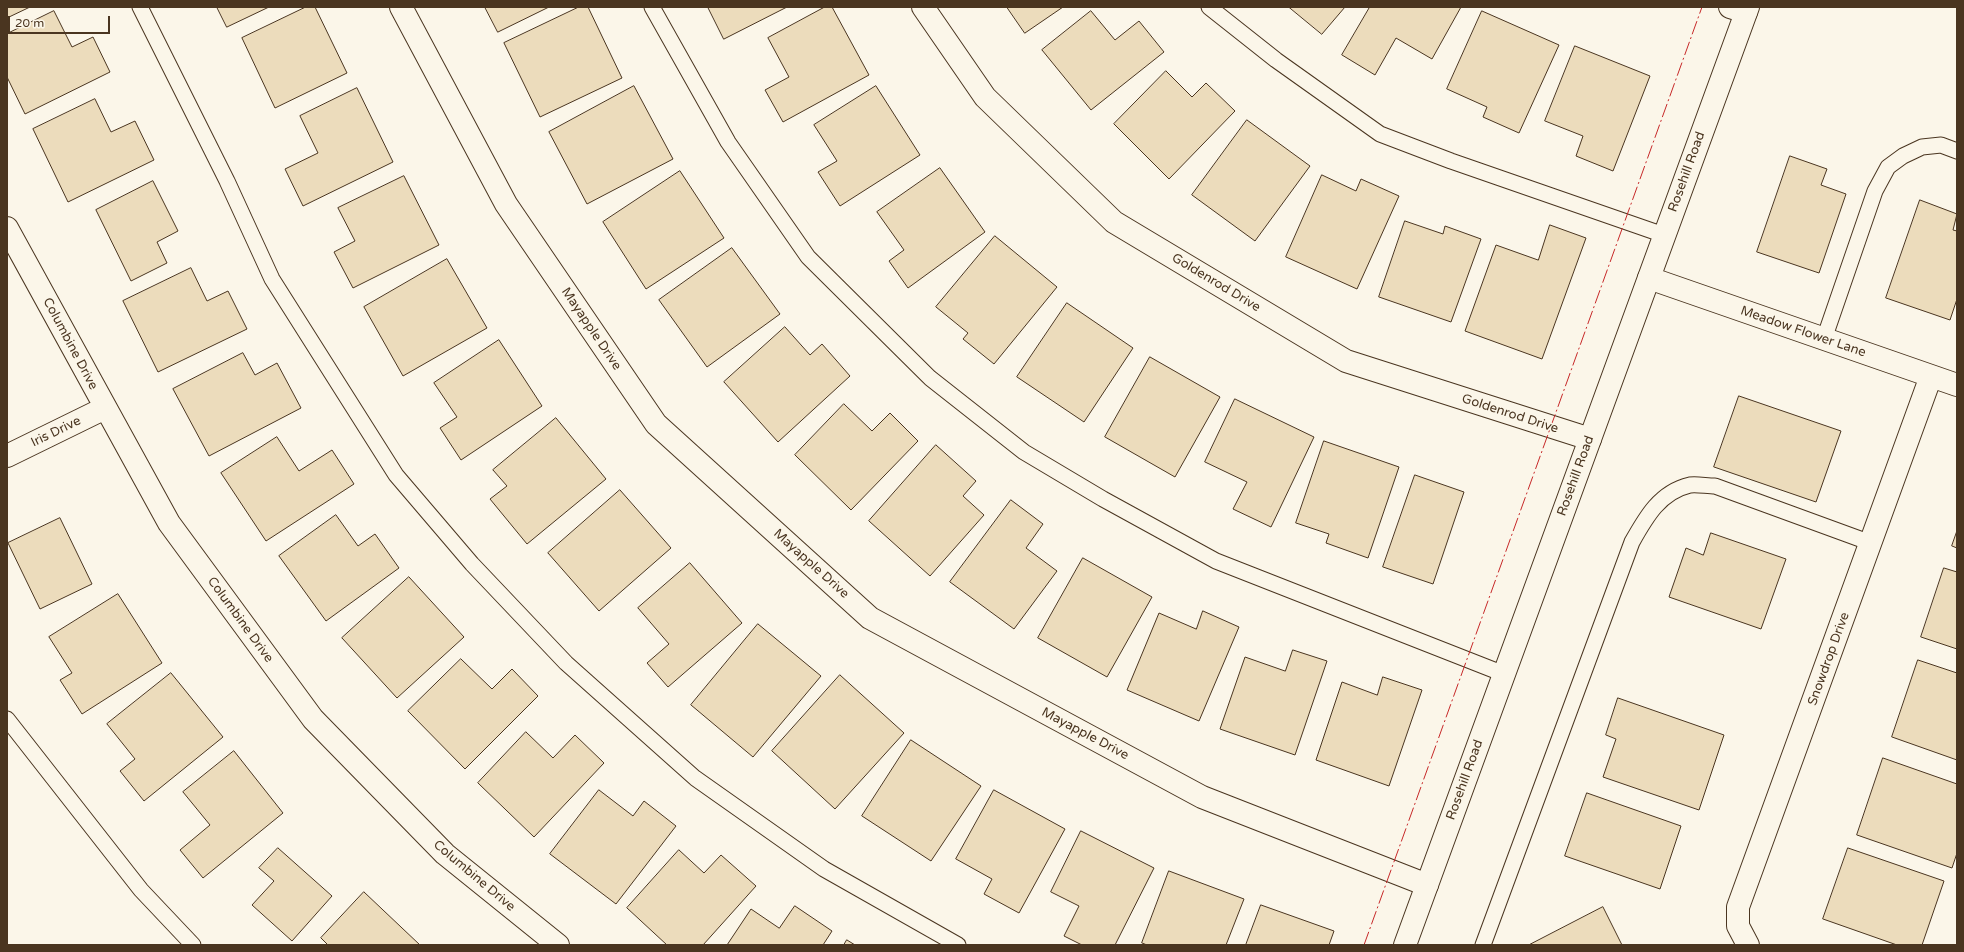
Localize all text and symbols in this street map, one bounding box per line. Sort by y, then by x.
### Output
scale bar [10,8,112,34]
text: 20 m [15,16,44,30]
street label: Rosehill Road [1665,130,1709,214]
street label: Goldenrod Drive [1169,250,1263,316]
street label: Mayapple Drive [558,285,624,373]
street label: Columbine Drive [39,295,101,393]
street label: Meadow Flower Lane [1738,303,1868,361]
street label: Goldenrod Drive [1460,391,1560,437]
street label: Iris Drive [29,413,83,451]
street label: Rosehill Road [1554,434,1598,518]
street label: Mayapple Drive [770,526,852,602]
street label: Columbine Drive [204,574,276,666]
street label: Snowdrop Drive [1805,610,1853,708]
street label: Mayapple Drive [1039,704,1131,764]
street label: Rosehill Road [1443,738,1487,822]
street label: Columbine Drive [430,837,518,915]

